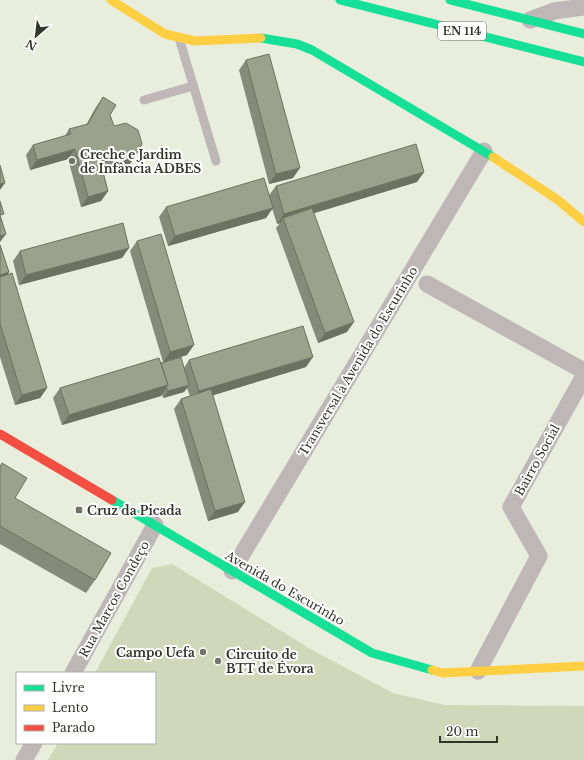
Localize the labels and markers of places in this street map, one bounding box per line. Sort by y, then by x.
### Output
place label: Creche e Jardim de Infância ADBES [80,147,201,176]
marker: Creche e Jardim de Infância ADBES [67,156,77,166]
place label: Cruz da Picada [87,503,182,518]
marker: Cruz da Picada [74,505,84,515]
place label: Campo Uefa [116,645,195,660]
marker: Campo Uefa [198,647,208,657]
place label: Circuito de BTT de Évora [226,647,314,676]
marker: Circuito de BTT de Évora [213,656,223,666]

